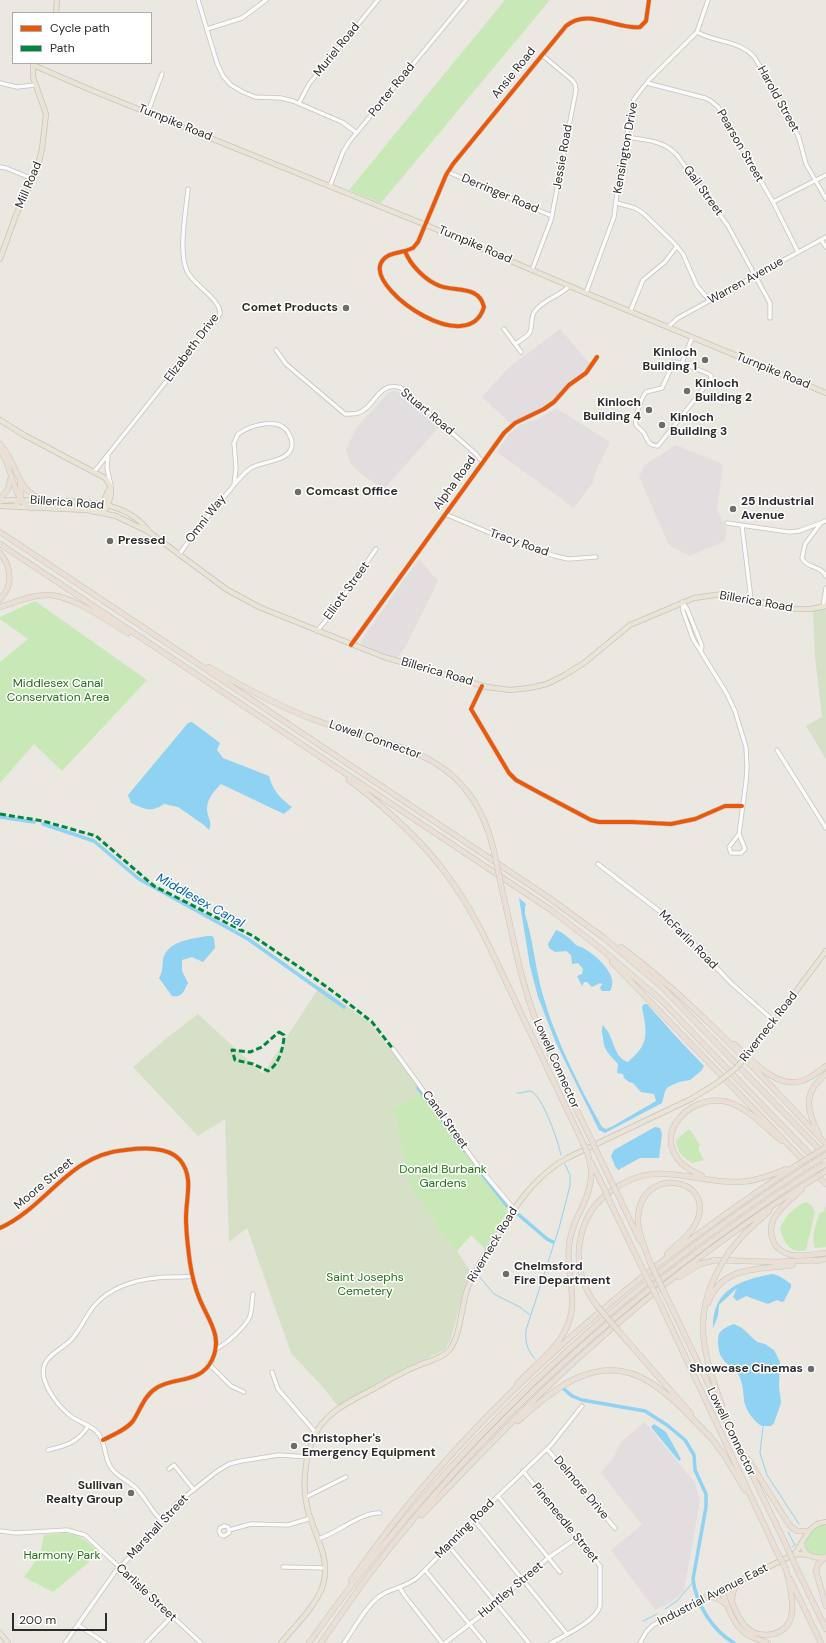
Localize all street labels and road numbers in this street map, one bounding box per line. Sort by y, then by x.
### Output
street label: Muriel Road [311,20,363,80]
street label: Ansie Road [489,44,539,102]
street label: Porter Road [366,60,418,120]
street label: Harold Street [754,63,802,135]
street label: Kensington Drive [611,101,641,195]
street label: Turnpike Road [136,102,214,144]
street label: Pearson Street [713,107,767,185]
street label: Jessie Road [550,123,576,191]
street label: Mill Road [13,159,45,211]
street label: Gail Street [680,163,726,219]
street label: Derringer Road [459,171,541,217]
street label: Turnpike Road [436,223,514,267]
street label: Warren Avenue [706,254,786,308]
street label: Elizabeth Drive [162,311,222,385]
street label: Turnpike Road [734,350,812,392]
street label: Stuart Road [397,385,457,439]
street label: Alpha Road [431,453,479,513]
street label: Omni Way [183,492,229,546]
street label: Billerica Road [30,493,104,513]
street label: Tracy Road [487,526,551,560]
street label: Elliott Street [321,559,373,623]
street label: Billerica Road [718,588,794,616]
street label: Billerica Road [399,655,475,689]
street label: Lowell Connector [327,718,423,762]
street label: McFarlin Road [656,908,720,972]
street label: Riverneck Road [737,989,801,1065]
street label: Lowell Connector [530,1017,582,1111]
street label: Canal Street [419,1088,471,1152]
street label: Moore Street [12,1155,76,1213]
street label: Riverneck Road [465,1205,521,1285]
street label: Lowell Connector [703,1386,759,1478]
street label: Delmore Drive [550,1453,612,1523]
street label: Pineneedle Street [528,1480,602,1566]
street label: Marshall Street [124,1492,192,1562]
street label: Manning Road [432,1496,498,1562]
street label: Huntley Street [476,1559,546,1621]
street label: Carlisle Street [113,1561,179,1625]
street label: Industrial Avenue East [655,1561,771,1629]

